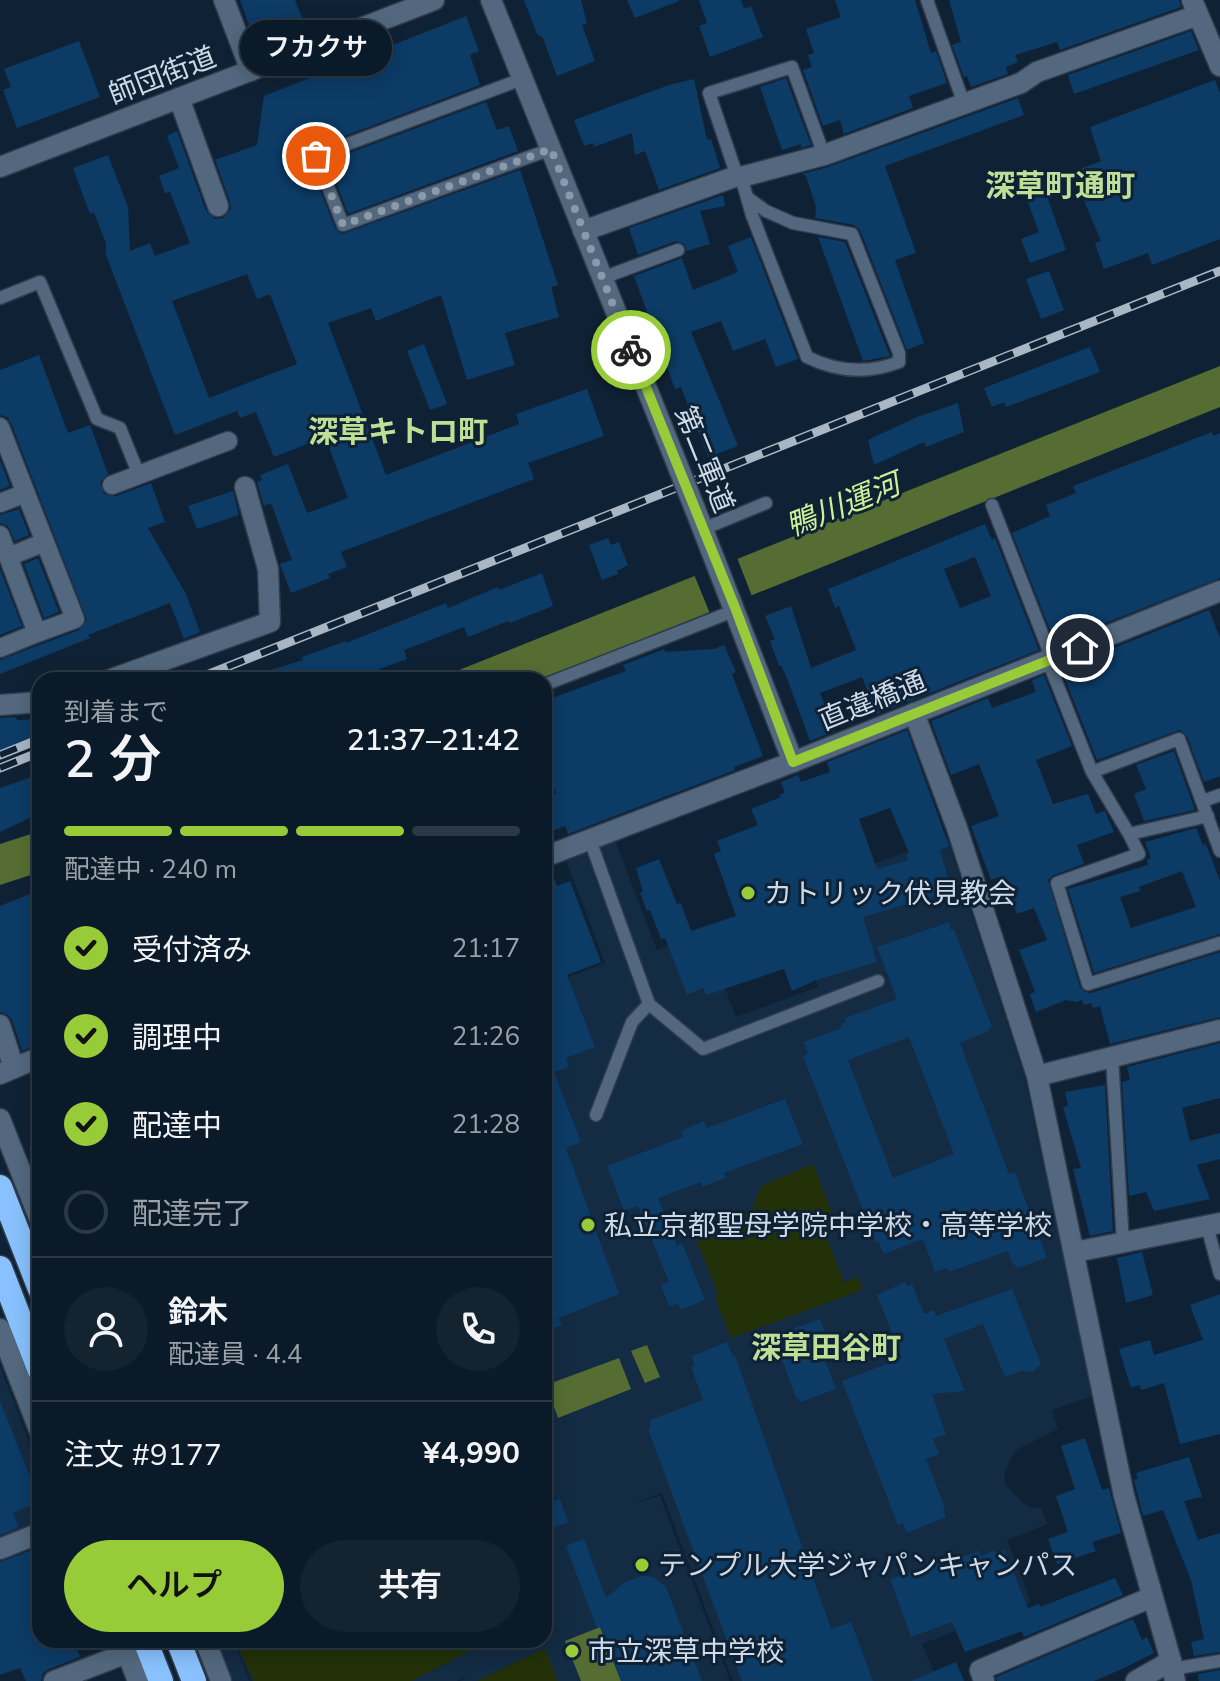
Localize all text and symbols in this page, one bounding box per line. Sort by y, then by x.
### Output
callout: フカクサ [240,20,392,76]
text: フカクサ [264,30,368,65]
street label: 師団街道 [103,38,221,114]
pin [282,122,350,190]
icon: bag [294,134,338,178]
district label: 深草町通町 [985,166,1135,207]
courier [591,310,671,390]
icon: bike [609,328,653,372]
street label: 第二軍道 [665,400,743,518]
district label: 深草キトロ町 [308,412,488,453]
water label: 鴨川運河 [780,462,911,547]
pin [1046,614,1114,682]
icon: home [1058,626,1102,670]
street label: 直違橋通 [813,662,931,740]
text: 到着まで [64,695,168,730]
text: 21:37–21:42 [347,720,520,761]
text: 2 分 [64,724,161,795]
text: 配達中 · 240 m [64,852,237,887]
place label: カトリック伏見教会 [764,875,1016,913]
marker: カトリック伏見教会 [739,884,757,902]
icon: check [64,926,108,970]
text: 受付済み [132,930,252,971]
text: 21:17 [452,931,520,966]
icon: check [64,1014,108,1058]
text: 調理中 [132,1018,222,1059]
text: 21:26 [452,1019,520,1054]
icon: check [64,1102,108,1146]
text: 配達中 [132,1106,222,1147]
text: 21:28 [452,1107,520,1142]
text: 配達完了 [132,1194,252,1235]
place label: 私立京都聖母学院中学校・高等学校 [604,1207,1052,1245]
marker: 私立京都聖母学院中学校・高等学校 [579,1216,597,1234]
button: person [64,1287,148,1371]
button: phone [436,1287,520,1371]
text: 鈴木 [168,1292,228,1333]
district label: 深草田谷町 [751,1328,901,1369]
text: 配達員 · 4.4 [168,1337,302,1372]
text: ¥4,990 [423,1433,520,1474]
text: 注文 #9177 [64,1435,222,1476]
button: ヘルプ [64,1540,284,1632]
button: 共有 [300,1540,520,1632]
place label: テンプル大学ジャパンキャンパス [658,1547,1077,1585]
marker: テンプル大学ジャパンキャンパス [633,1556,651,1574]
place label: 市立深草中学校 [588,1633,784,1671]
marker: 市立深草中学校 [563,1642,581,1660]

